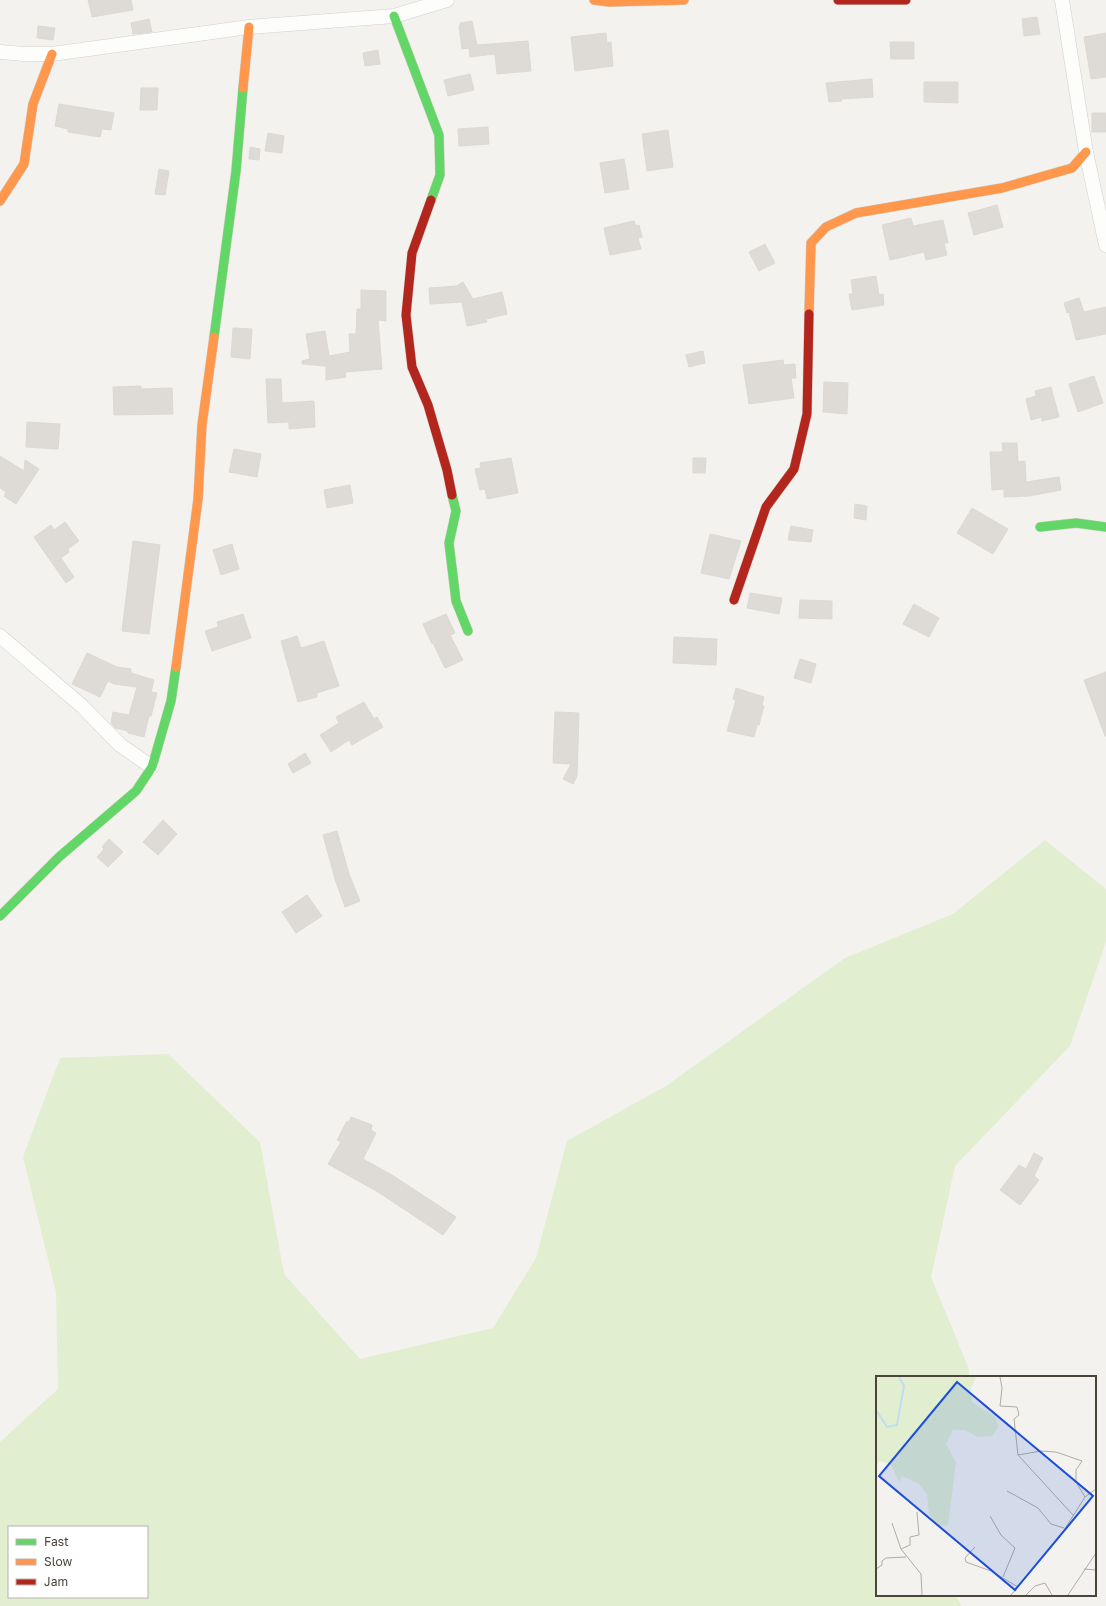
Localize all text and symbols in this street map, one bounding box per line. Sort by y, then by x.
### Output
inset map [876,1376,1096,1596]
legend [8,1526,148,1598]
text: Fast [44,1534,69,1549]
text: Slow [44,1554,72,1569]
text: Jam [44,1574,68,1589]

